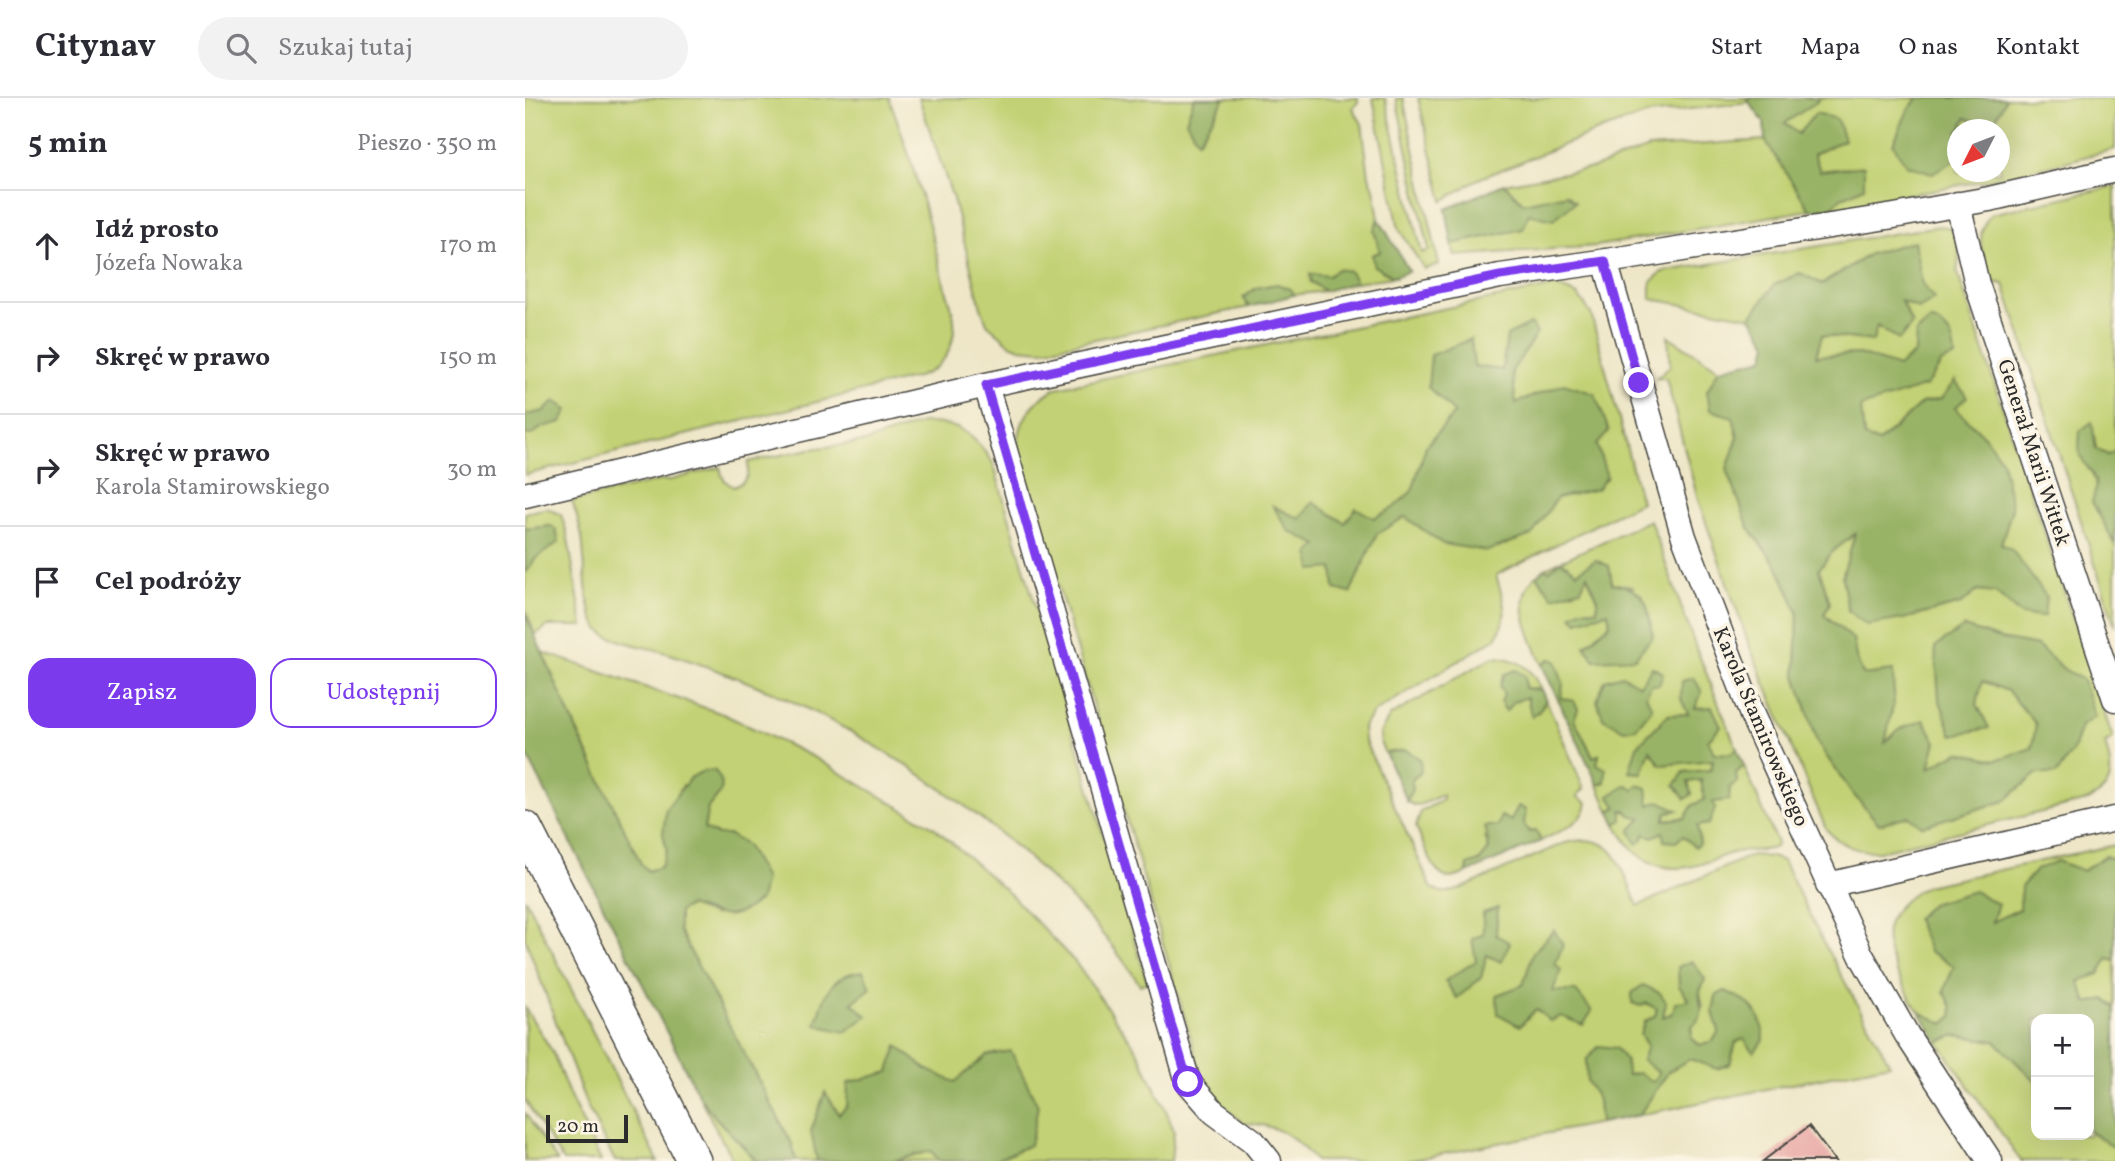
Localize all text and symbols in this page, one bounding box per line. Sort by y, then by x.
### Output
search box [198,17,688,80]
text: Citynav [35,25,156,71]
icon: search [222,29,260,67]
text: Szukaj tutaj [278,30,413,66]
text: Start [1711,31,1763,65]
text: Mapa [1801,31,1861,65]
text: O nas [1899,31,1958,65]
text: Kontakt [1996,31,2080,65]
north arrow [1947,119,2010,182]
text: 5 min [28,123,108,165]
text: Pieszo · 350 m [357,128,497,160]
text: Idź prosto [95,212,219,248]
icon: ahead [28,227,66,265]
text: 170 m [439,230,497,262]
text: Józefa Nowaka [95,248,243,280]
icon: right [28,339,66,377]
text: Skręć w prawo [95,340,270,376]
text: 150 m [439,342,497,374]
street label: Generał Marii Wittek [1989,356,2077,551]
route end [1623,367,1654,398]
text: Skręć w prawo [95,436,270,472]
icon: right [28,451,66,489]
text: 30 m [447,454,497,486]
text: Karola Stamirowskiego [95,472,330,504]
icon: arrive [28,563,66,601]
text: Cel podróży [95,564,241,600]
street label: Karola Stamirowskiego [1705,623,1815,831]
button: Zapisz [28,658,256,728]
button: Udostępnij [270,658,497,728]
map controls [2031,1014,2094,1140]
button: + [2031,1014,2094,1077]
route start [1172,1066,1203,1097]
button: − [2031,1077,2094,1140]
scale bar [546,1112,628,1144]
text: 20 m [557,1114,599,1140]

